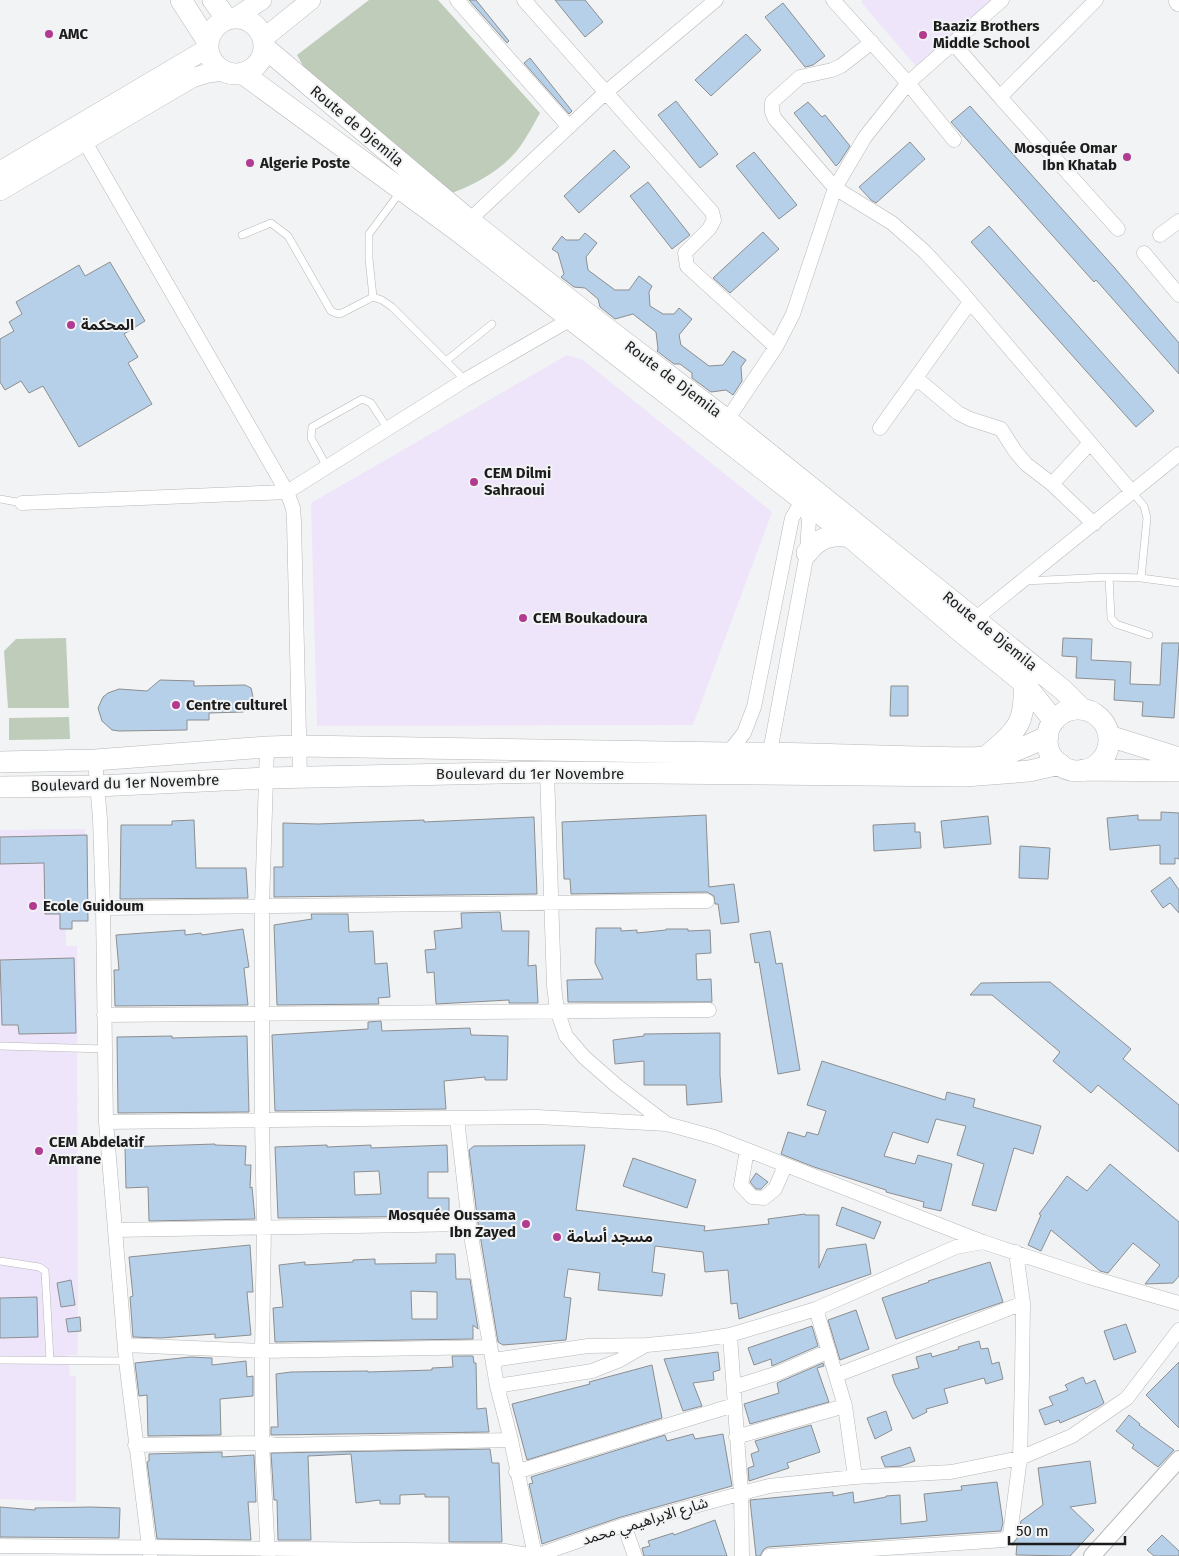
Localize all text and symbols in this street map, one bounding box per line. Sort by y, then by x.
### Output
place label: Baaziz Brothers Middle School [933,17,1040,52]
place label: AMC [58,25,88,43]
marker: AMC [43,28,55,40]
marker: Baaziz Brothers Middle School [917,29,929,41]
street label: Route de Djemila [307,82,407,170]
place label: Mosquée Omar Ibn Khatab [1014,139,1118,174]
marker: Mosquée Omar Ibn Khatab [1121,151,1133,163]
place label: Algerie Poste [259,154,350,172]
marker: Algerie Poste [244,157,256,169]
place label: المحكمة [81,316,134,334]
marker: المحكمة [65,319,77,331]
street label: Route de Djemila [621,337,725,421]
place label: CEM Dilmi Sahraoui [484,464,551,499]
marker: CEM Dilmi Sahraoui [468,476,480,488]
street label: Route de Djemila [939,587,1041,675]
place label: CEM Boukadoura [533,609,648,627]
marker: CEM Boukadoura [517,612,529,624]
place label: Centre culturel [186,696,288,714]
marker: Centre culturel [170,699,182,711]
street label: Boulevard du 1er Novembre [436,765,624,783]
street label: Boulevard du 1er Novembre [31,771,219,795]
place label: Ecole Guidoum [43,897,144,915]
marker: Ecole Guidoum [27,900,39,912]
place label: CEM Abdelatif Amrane [48,1133,146,1168]
marker: CEM Abdelatif Amrane [33,1145,45,1157]
place label: Mosquée Oussama Ibn Zayed [388,1206,516,1241]
marker: Mosquée Oussama Ibn Zayed [520,1218,532,1230]
place label: مسجد أسامة [567,1227,653,1246]
marker: مسجد أسامة [551,1231,563,1243]
street label: شارع الابراهيمي محمد [580,1493,711,1552]
scale bar [1009,1514,1125,1546]
text: 50 m [1016,1522,1049,1540]

